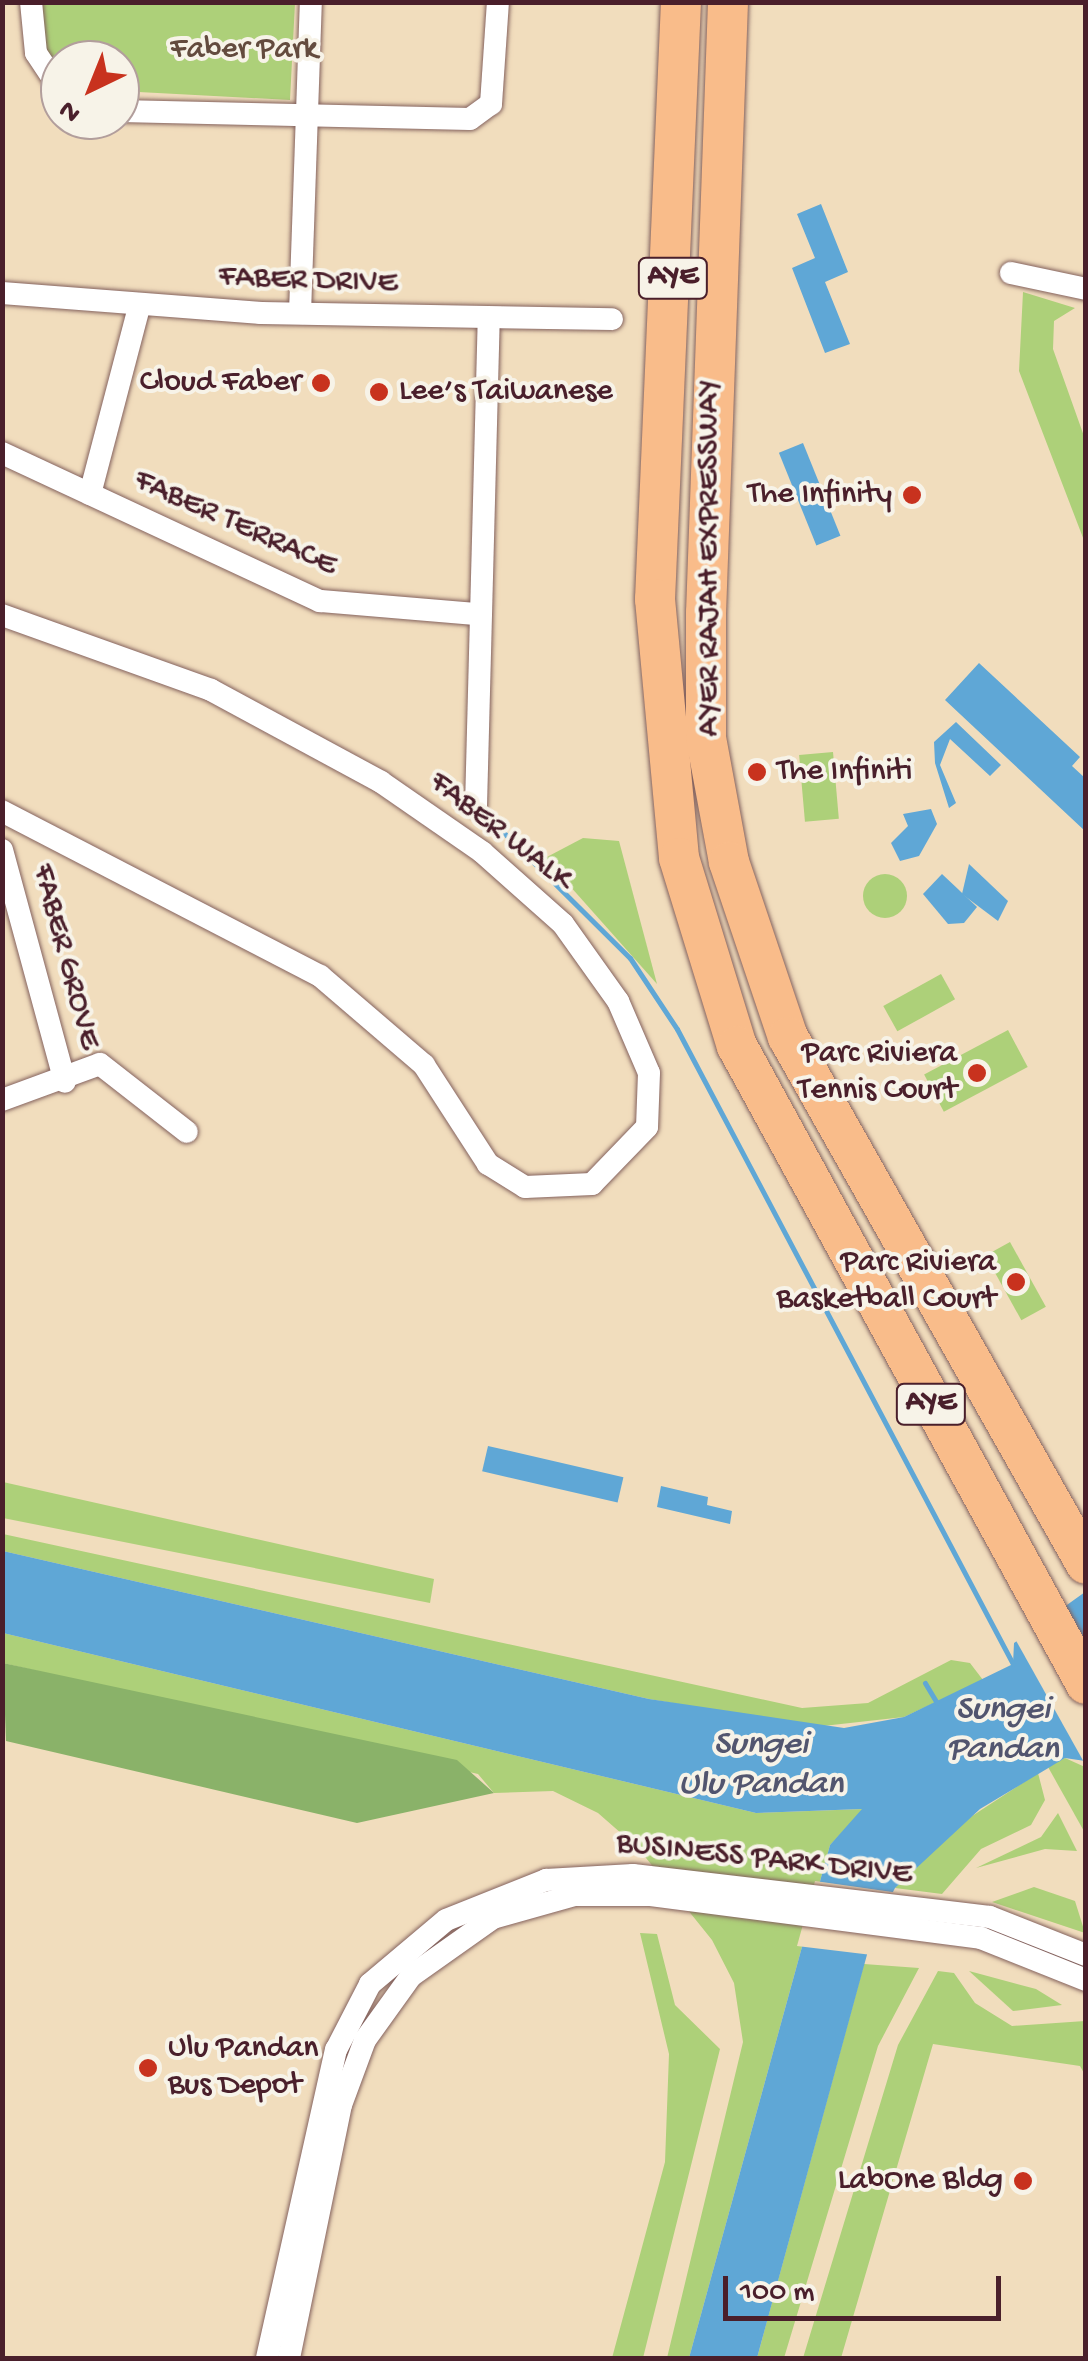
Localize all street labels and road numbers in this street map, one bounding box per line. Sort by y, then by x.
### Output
road number: AYE [636,253,710,303]
street label: FABER DRIVE [218,259,398,303]
street label: AYER RAJAH EXPRESSWAY [691,379,729,737]
street label: FABER TERRACE [128,462,342,586]
street label: FABER WALK [421,764,579,900]
street label: FABER GROVE [22,860,108,1054]
road number: AYE [894,1379,968,1429]
street label: BUSINESS PARK DRIVE [614,1825,914,1895]

